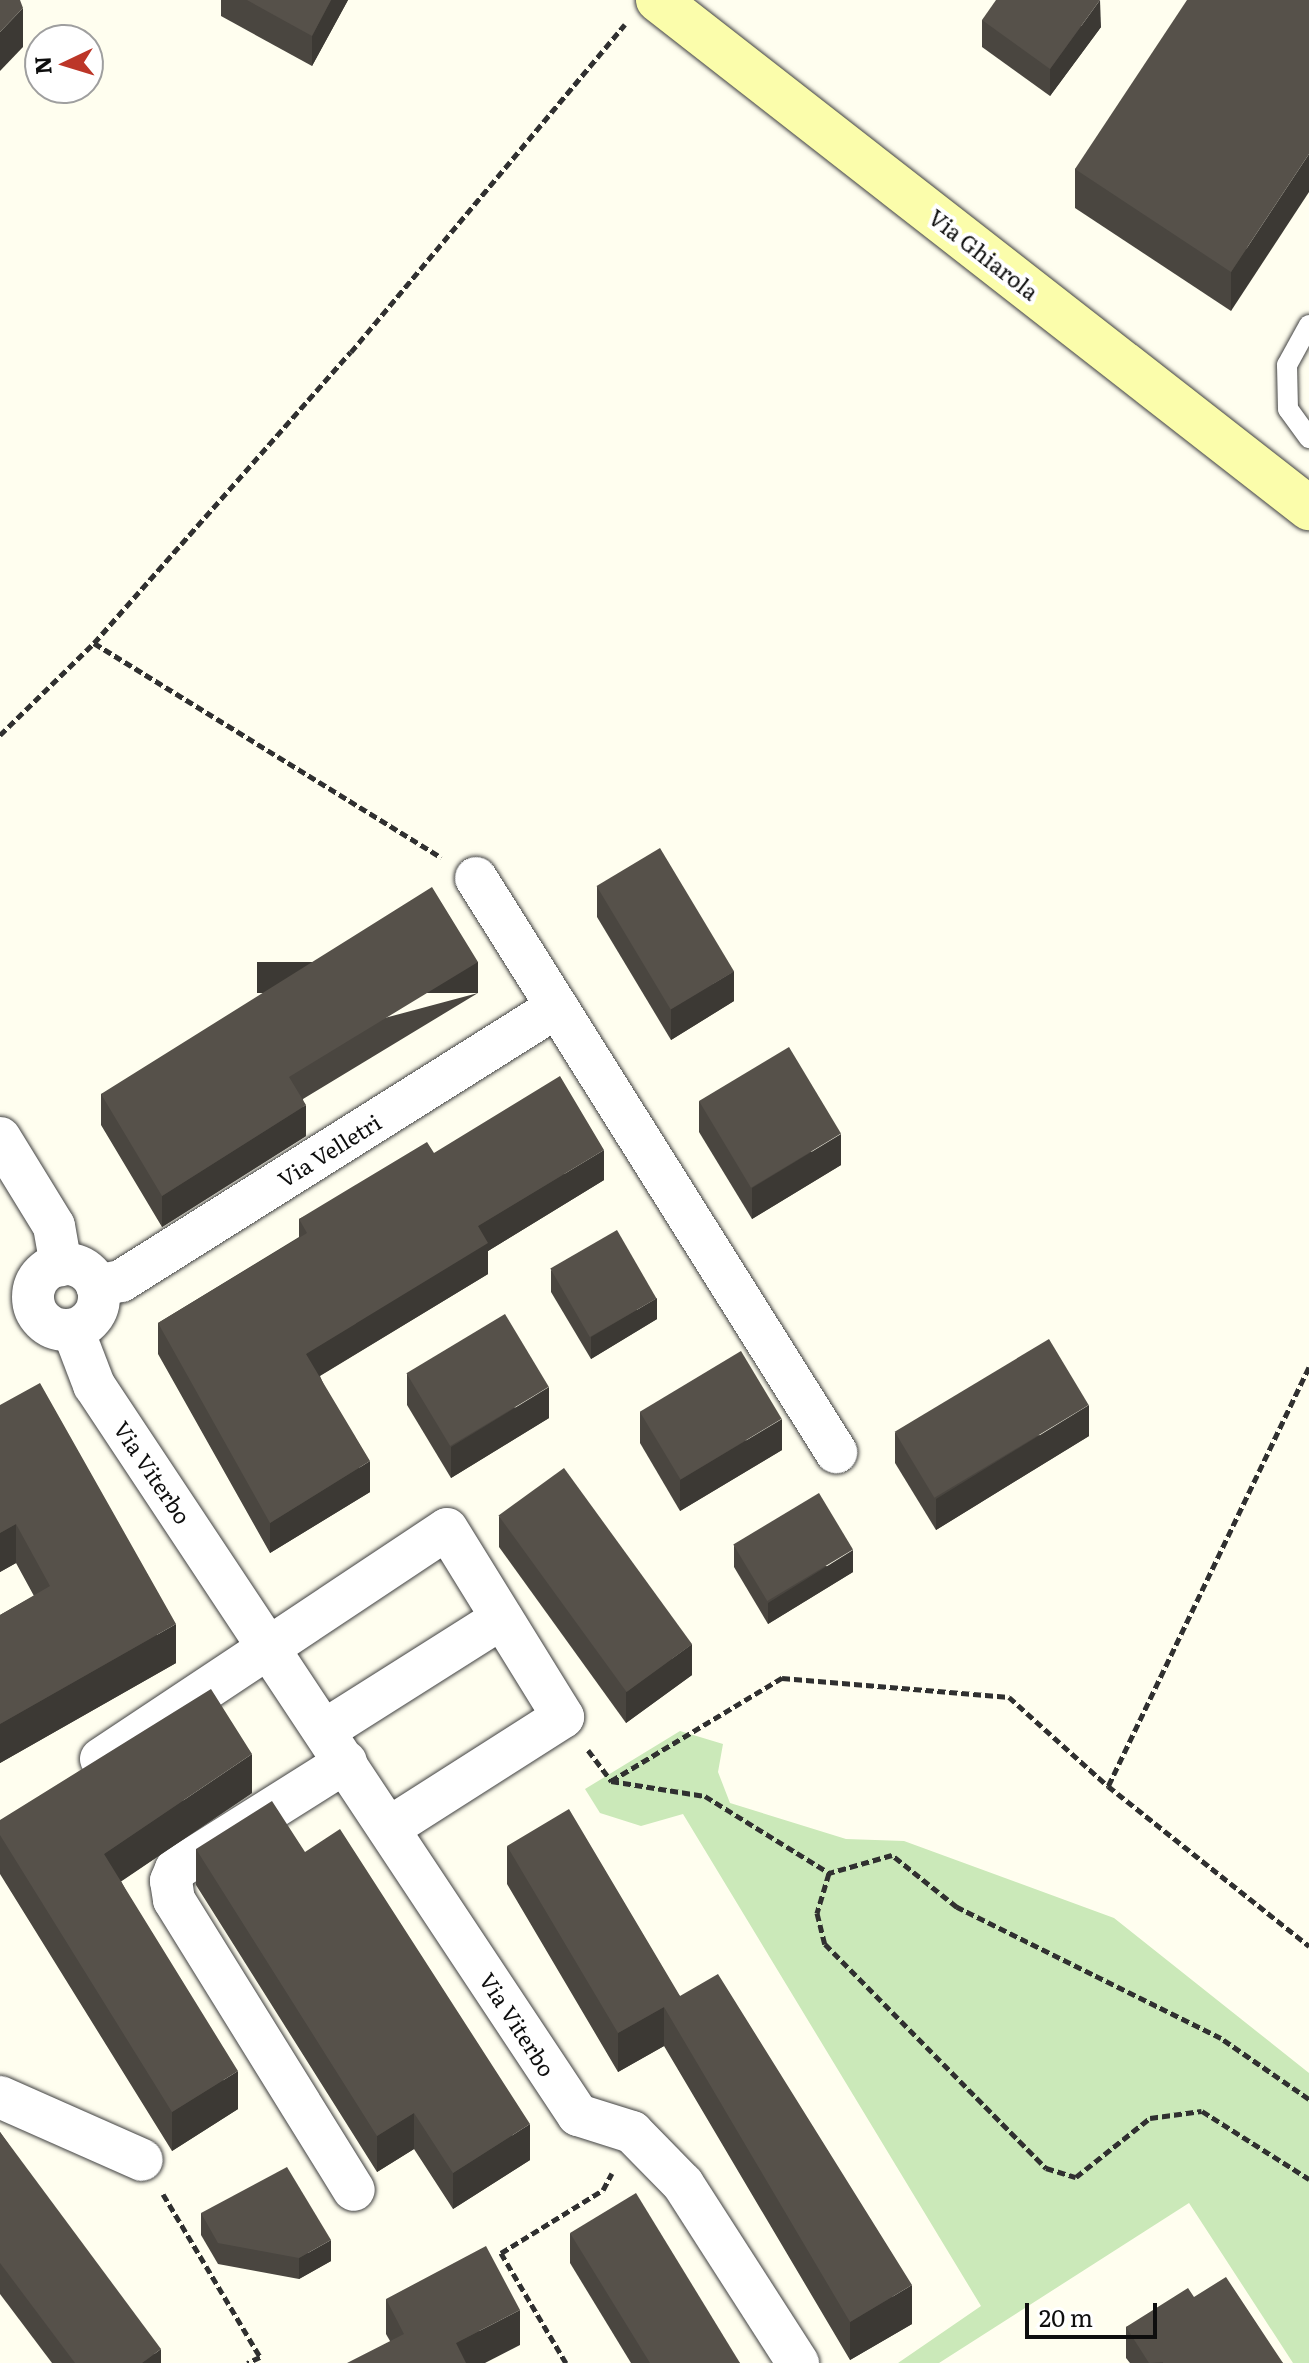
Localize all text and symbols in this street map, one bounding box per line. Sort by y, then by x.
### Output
north arrow [24,24,104,104]
text: N [24,55,59,76]
street label: Via Ghiarola [924,203,1044,305]
street label: Via Velletri [273,1108,385,1192]
street label: Via Viterbo [109,1416,197,1528]
street label: Via Viterbo [475,1967,561,2081]
scale bar [1029,2287,1161,2337]
text: 20 m [1039,2299,1093,2334]

